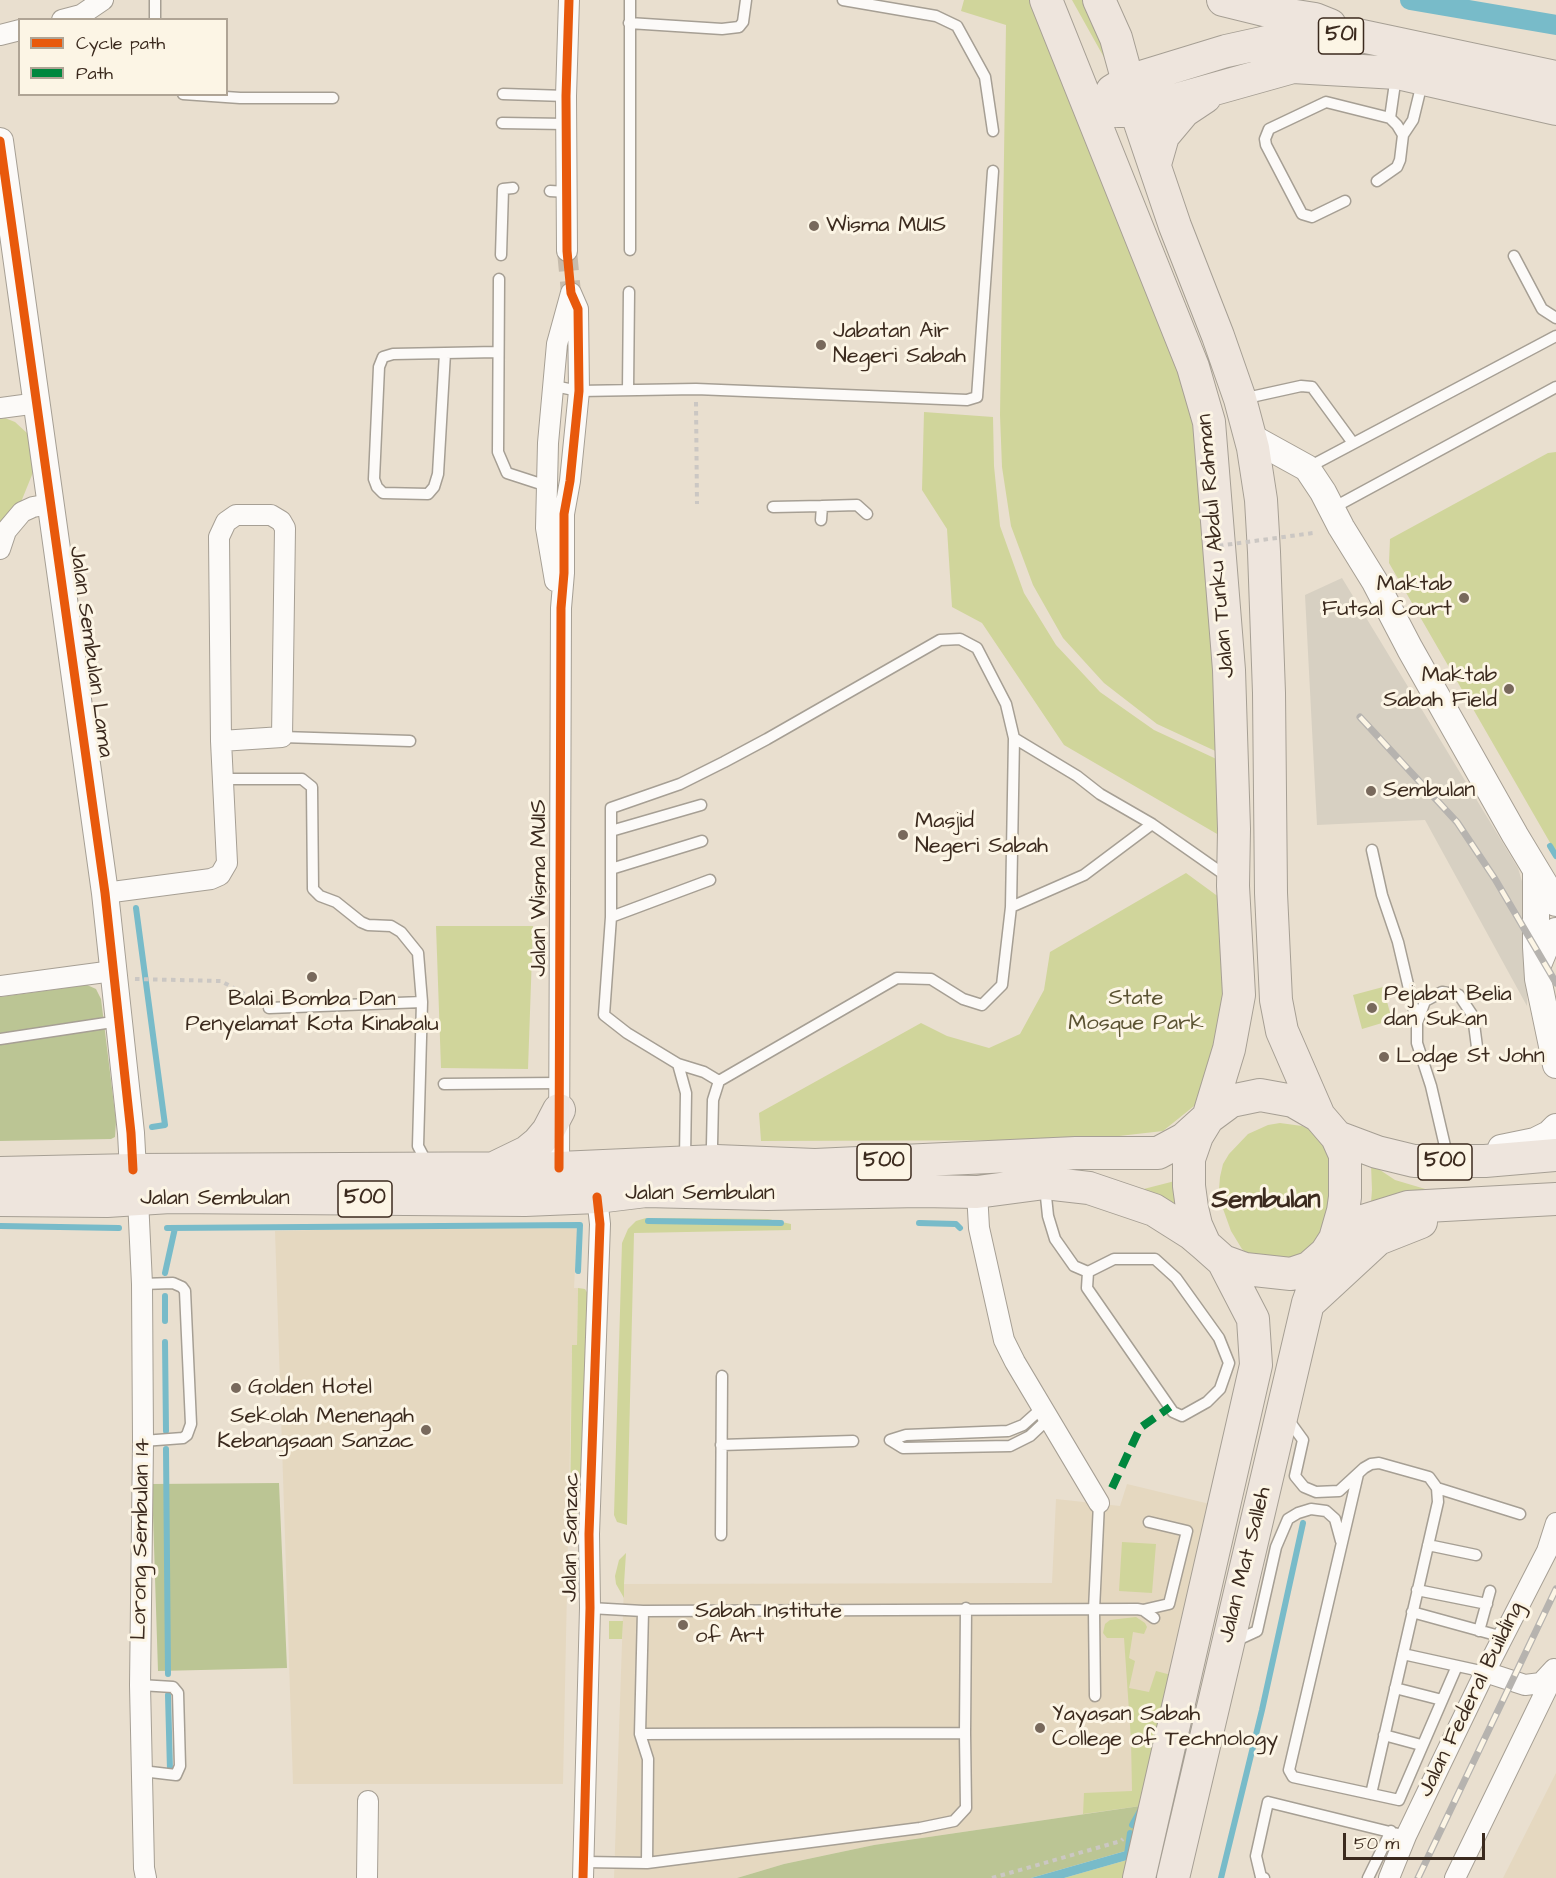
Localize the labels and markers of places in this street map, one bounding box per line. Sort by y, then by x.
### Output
place label: Wisma MUIS [826,213,946,239]
marker: Wisma MUIS [807,219,821,233]
place label: Jabatan Air Negeri Sabah [833,319,966,370]
marker: Jabatan Air Negeri Sabah [814,338,828,352]
place label: Maktab Futsal Court [1322,572,1452,624]
marker: Maktab Futsal Court [1457,591,1471,605]
place label: Maktab Sabah Field [1383,663,1497,714]
marker: Maktab Sabah Field [1502,682,1516,696]
place label: Sembulan [1383,778,1475,804]
marker: Sembulan [1364,784,1378,798]
place label: Masjid Negeri Sabah [915,809,1048,860]
marker: Masjid Negeri Sabah [896,828,910,842]
marker: Balai Bomba Dan Penyelamat Kota Kinabalu [305,970,319,984]
place label: Pejabat Belia dan Sukan [1384,982,1512,1034]
place label: Balai Bomba Dan Penyelamat Kota Kinabalu [185,987,439,1038]
marker: Pejabat Belia dan Sukan [1365,1001,1379,1015]
place label: Lodge St John [1396,1044,1545,1070]
marker: Lodge St John [1377,1050,1391,1064]
place label: Golden Hotel [248,1375,372,1401]
marker: Golden Hotel [229,1381,243,1395]
place label: Sekolah Menengah Kebangsaan Sanzac [217,1404,414,1456]
marker: Sekolah Menengah Kebangsaan Sanzac [419,1423,433,1437]
place label: Sabah Institute of Art [695,1599,842,1651]
marker: Sabah Institute of Art [676,1618,690,1632]
place label: Yayasan Sabah College of Technology [1052,1702,1278,1754]
marker: Yayasan Sabah College of Technology [1033,1721,1047,1735]

